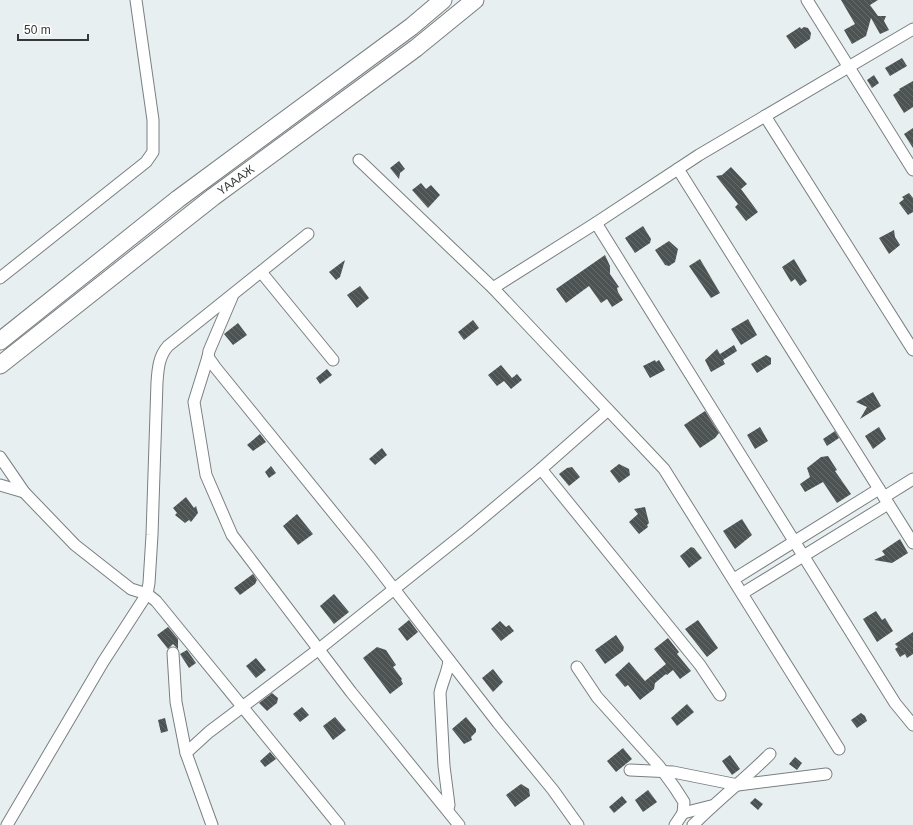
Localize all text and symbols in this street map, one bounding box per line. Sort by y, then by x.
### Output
scale bar [18,16,88,42]
text: 50 m [24,23,51,37]
street label: ҮАААЖ [215,162,257,198]

